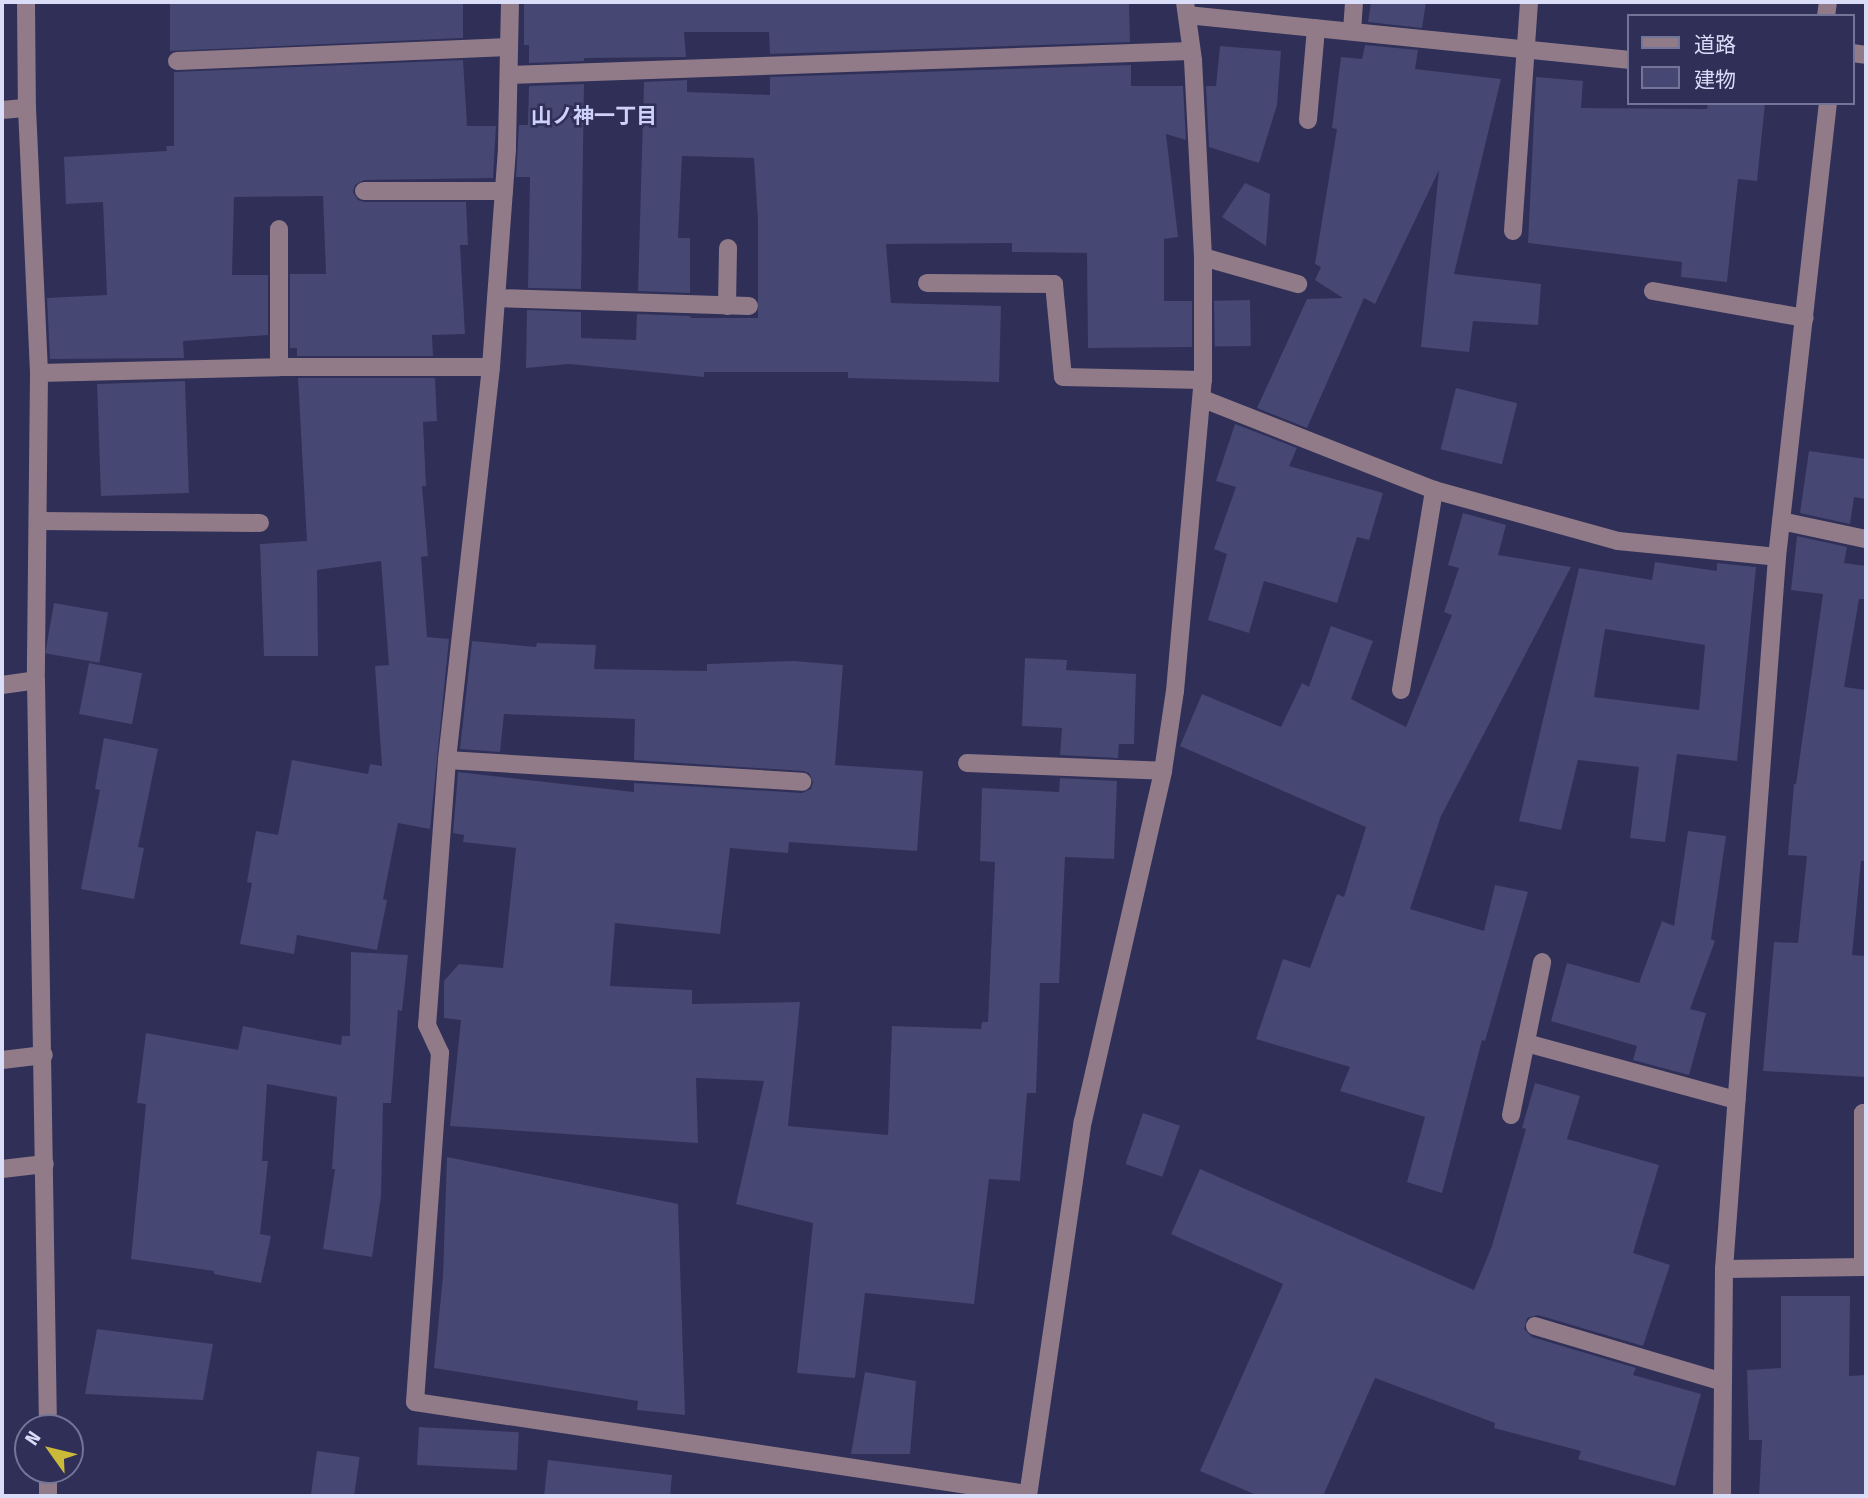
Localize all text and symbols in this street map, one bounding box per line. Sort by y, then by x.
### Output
legend [1626,14,1854,105]
text: 道路 [1694,32,1736,58]
text: 建物 [1694,67,1736,93]
district label: 山ノ神一丁目 [531,103,657,129]
north arrow [14,1414,84,1484]
text: N [20,1427,46,1449]

